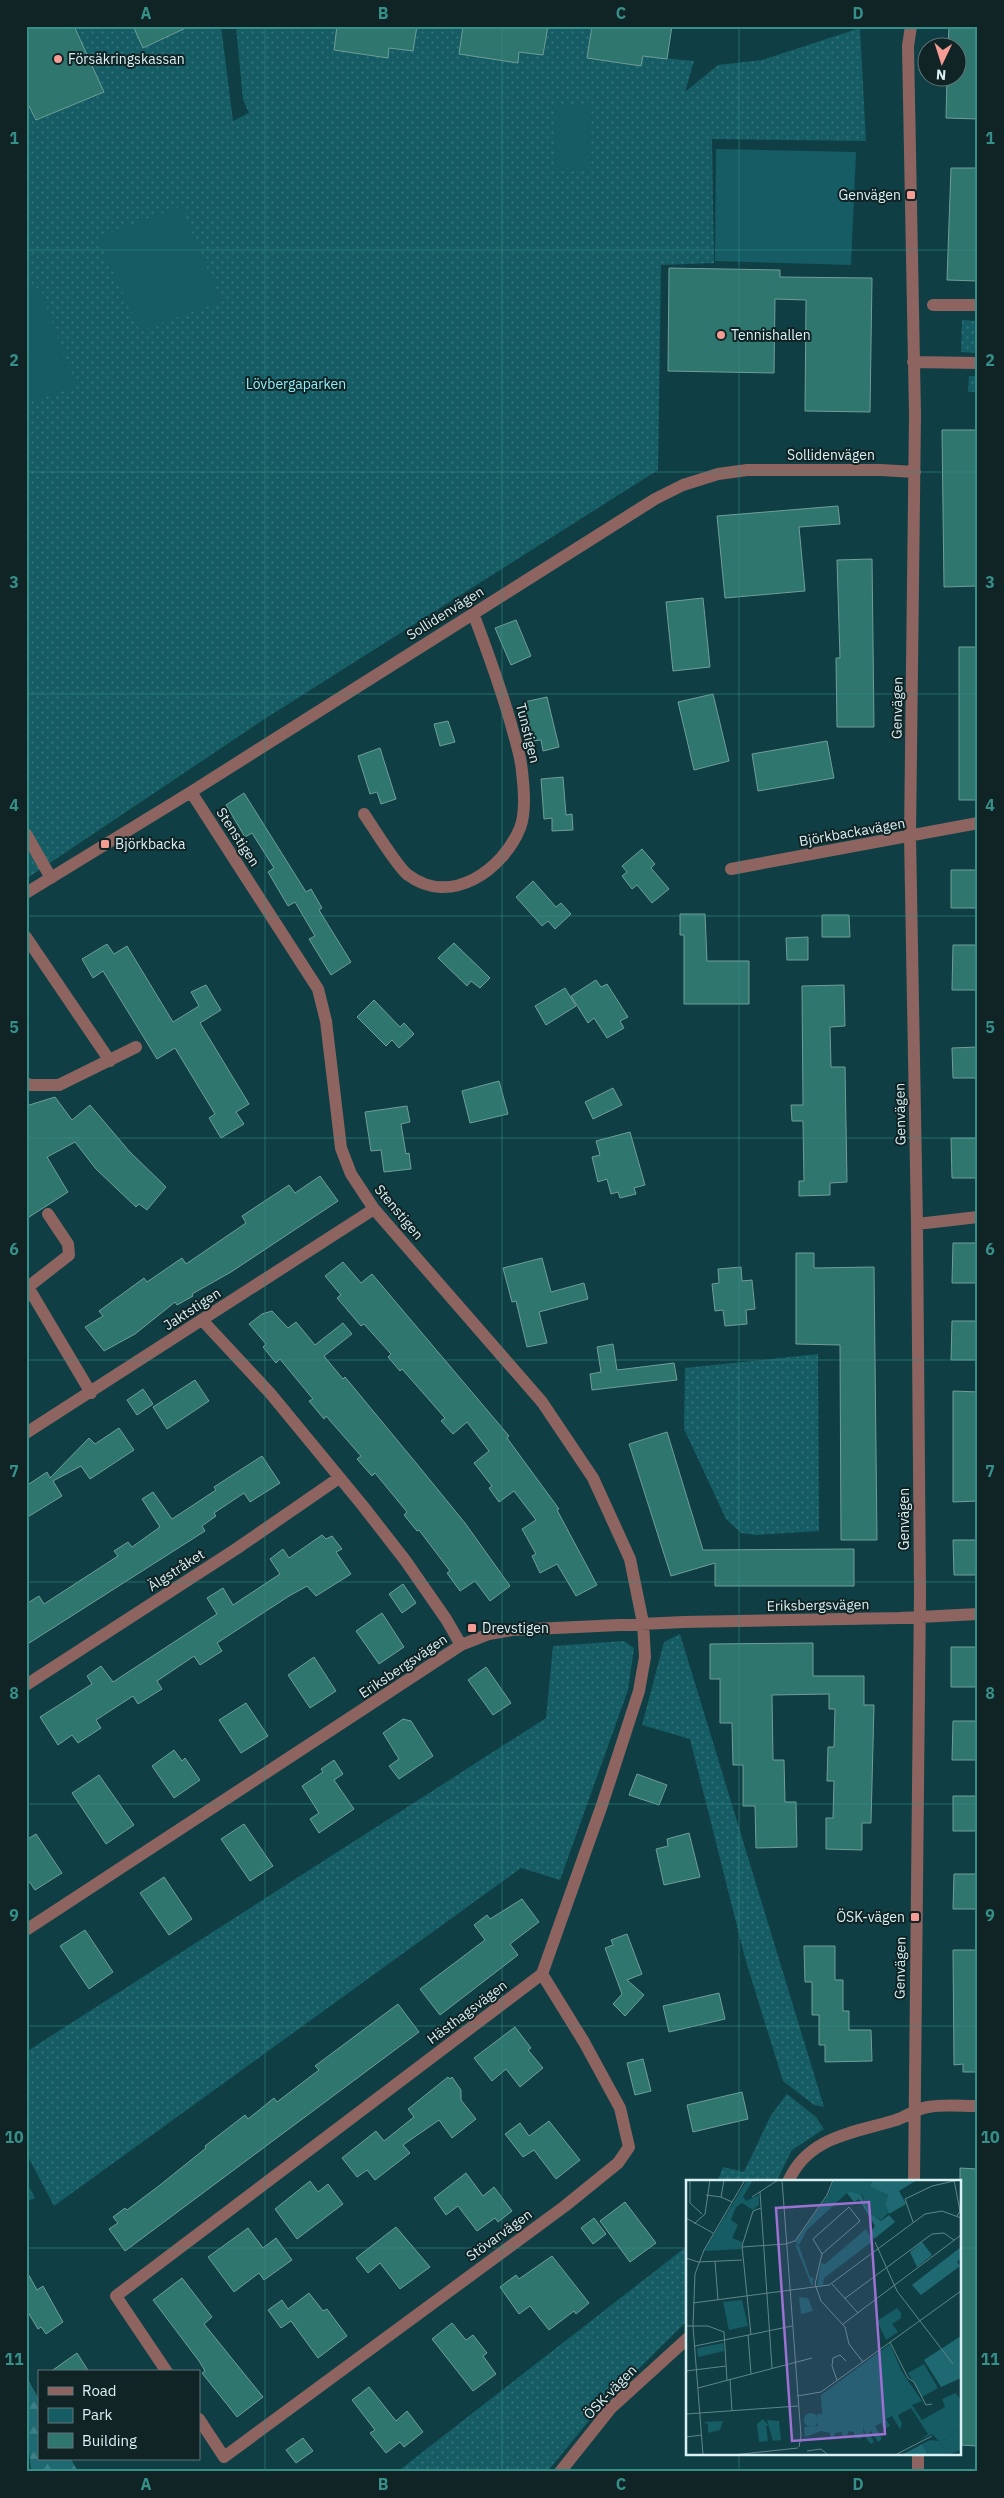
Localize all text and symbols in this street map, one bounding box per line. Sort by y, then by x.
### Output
text: A [141,3,152,23]
text: B [378,3,389,23]
text: C [616,3,626,23]
text: D [852,3,864,23]
north arrow [916,38,966,88]
place label: Försäkringskassan [68,50,185,68]
marker: Försäkringskassan [52,53,64,65]
text: N [935,66,947,84]
text: 1 [9,128,19,148]
text: 1 [985,128,995,148]
place label: Genvägen [839,186,901,204]
marker: Genvägen [905,189,917,201]
place label: Tennishallen [731,326,811,344]
marker: Tennishallen [715,329,727,341]
text: 2 [9,350,19,370]
text: 2 [985,350,995,370]
park label: Lövbergaparken [246,375,346,393]
street label: Sollidenvägen [787,446,875,464]
text: 3 [9,572,19,592]
text: 3 [985,572,995,592]
street label: Sollidenvägen [403,582,487,644]
street label: Genvägen [887,677,907,739]
street label: Tunstigen [512,701,544,765]
text: 4 [9,795,19,815]
text: 4 [985,795,995,815]
street label: Stenstigen [212,804,264,870]
street label: Björkbackavägen [798,814,906,850]
place label: Björkbacka [115,835,186,853]
marker: Björkbacka [99,838,111,850]
text: 5 [9,1017,19,1037]
text: 5 [985,1017,995,1037]
street label: Genvägen [890,1083,910,1145]
street label: Stenstigen [371,1181,427,1243]
text: 6 [9,1239,19,1259]
text: 6 [985,1239,995,1259]
street label: Jaktstigen [160,1284,224,1334]
text: 7 [9,1461,19,1481]
text: 7 [985,1461,995,1481]
street label: Genvägen [895,1488,913,1550]
street label: Älgstråket [144,1545,208,1595]
street label: Eriksbergsvägen [766,1595,870,1615]
place label: Drevstigen [482,1619,549,1637]
marker: Drevstigen [466,1622,478,1634]
street label: Eriksbergsvägen [355,1630,451,1702]
text: 8 [9,1683,19,1703]
text: 8 [985,1683,995,1703]
text: 9 [9,1905,19,1925]
text: 9 [985,1905,995,1925]
place label: ÖSK-vägen [836,1908,905,1926]
marker: ÖSK-vägen [909,1911,921,1923]
street label: Genvägen [890,1937,910,1999]
street label: Hästhagsvägen [423,1976,511,2048]
text: 10 [4,2127,24,2147]
text: 10 [980,2127,1000,2147]
inset map [686,2180,962,2456]
street label: Stövarvägen [462,2205,536,2265]
text: 11 [4,2349,24,2369]
text: 11 [980,2349,1000,2369]
street label: ÖSK-vägen [580,2361,640,2423]
legend [38,2370,200,2460]
text: Road [82,2381,117,2400]
text: Park [82,2405,112,2424]
text: Building [82,2431,137,2450]
text: A [141,2474,152,2494]
text: B [378,2474,389,2494]
text: C [616,2474,626,2494]
text: D [852,2474,864,2494]

